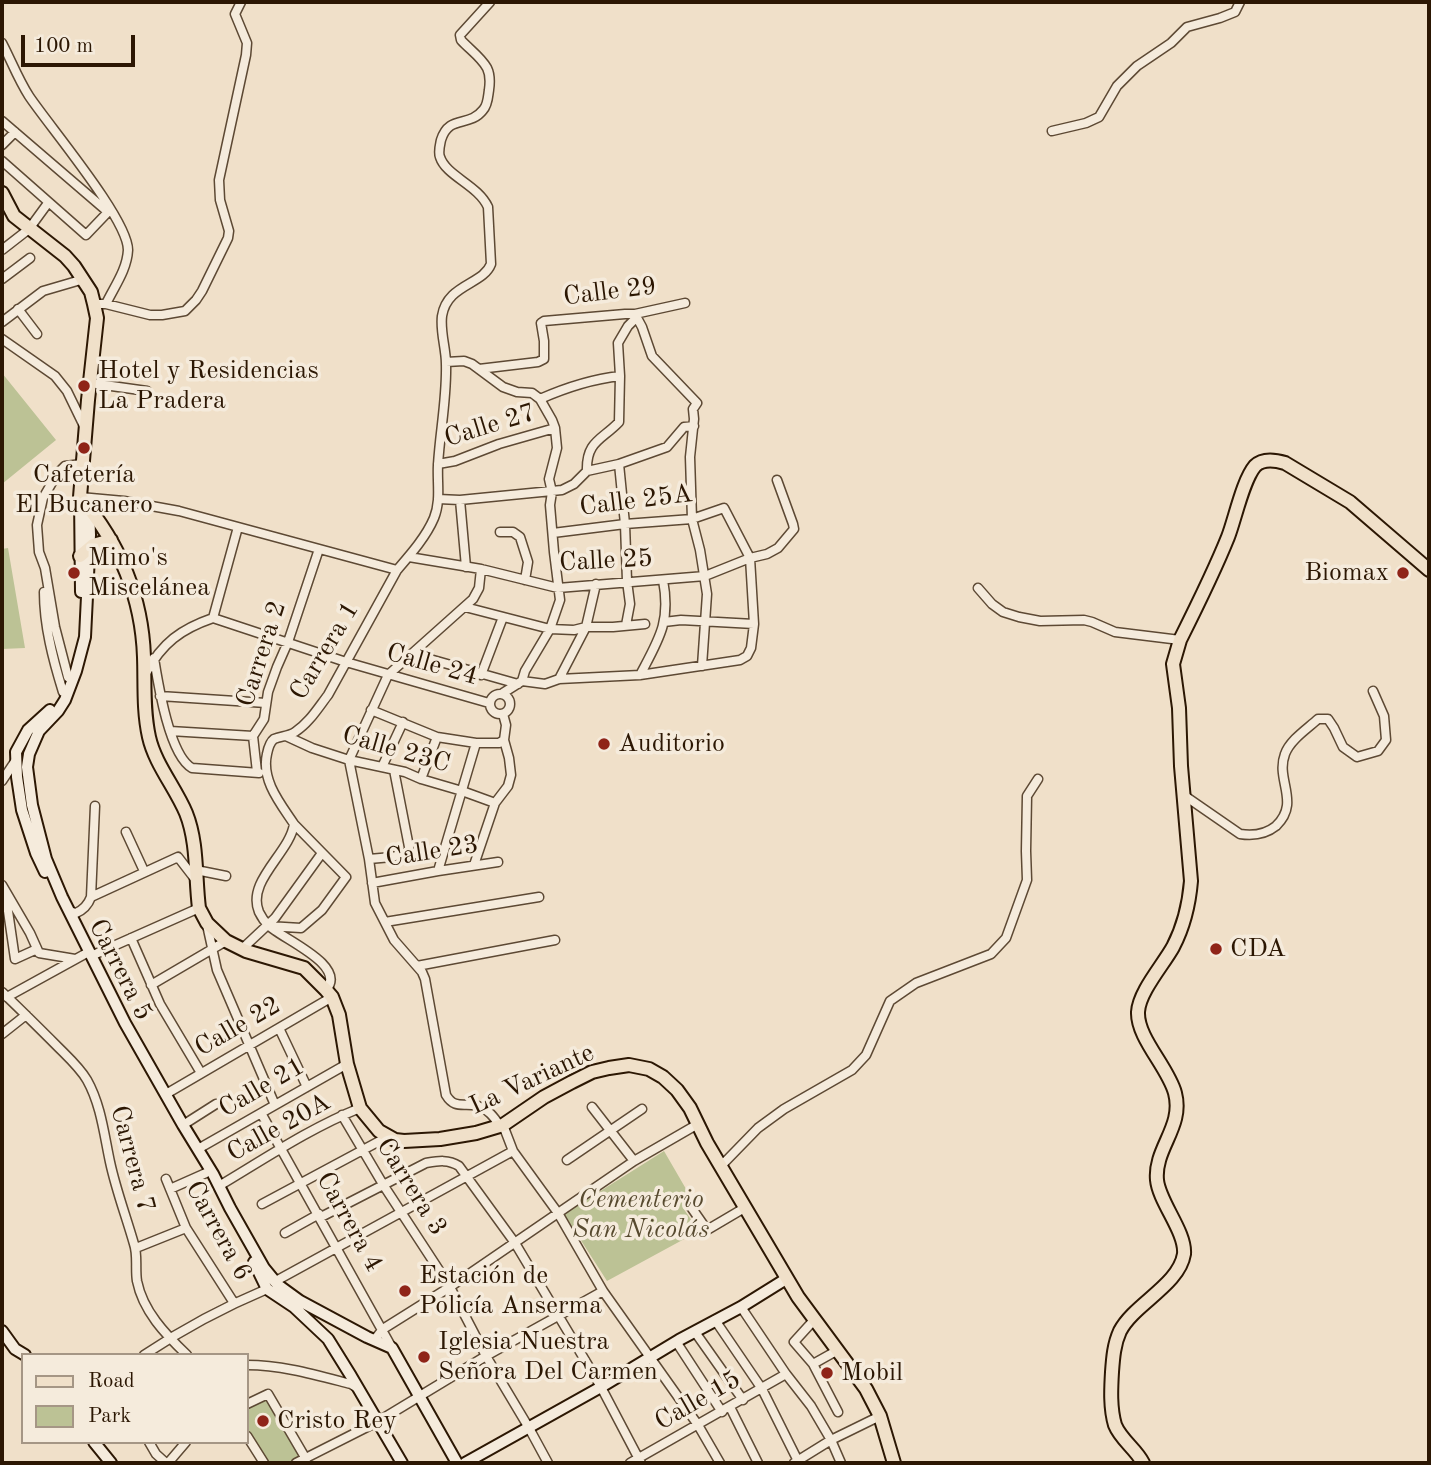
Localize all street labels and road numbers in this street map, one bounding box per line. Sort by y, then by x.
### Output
street label: Calle 29 [562,271,658,313]
street label: Calle 27 [441,397,539,455]
street label: Calle 25A [578,479,694,523]
street label: Calle 25 [558,543,654,579]
street label: Carrera 1 [283,596,367,706]
street label: Carrera 2 [230,597,294,711]
street label: Calle 24 [383,637,481,693]
street label: Calle 23C [338,720,454,780]
street label: Calle 23 [383,829,481,875]
street label: Carrera 5 [81,914,159,1026]
street label: Calle 22 [190,990,286,1064]
street label: La Variante [465,1038,599,1122]
street label: Calle 21 [214,1051,310,1125]
street label: Calle 20A [222,1087,336,1169]
street label: Carrera 7 [103,1102,161,1216]
street label: Carrera 3 [369,1132,453,1242]
street label: Carrera 4 [309,1167,389,1277]
street label: Carrera 6 [178,1176,258,1286]
street label: Calle 15 [650,1364,746,1438]

